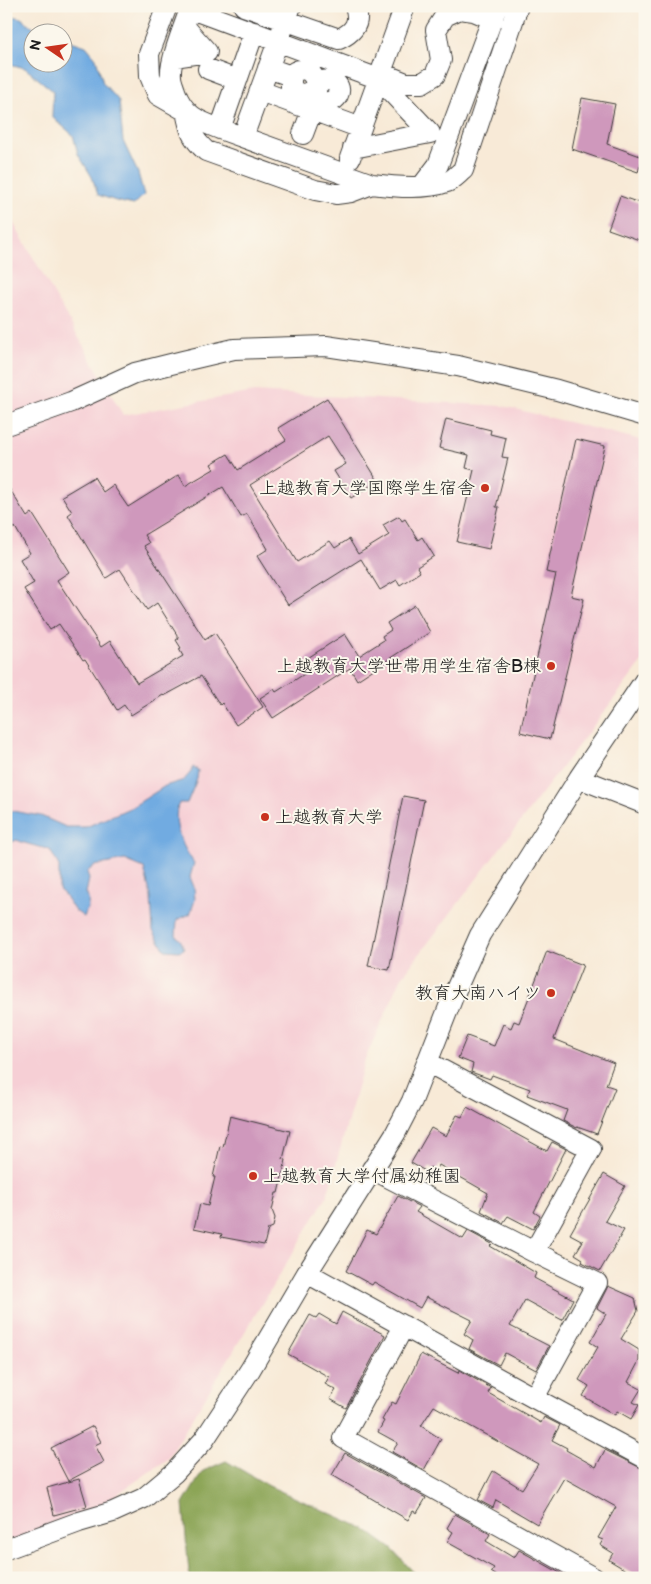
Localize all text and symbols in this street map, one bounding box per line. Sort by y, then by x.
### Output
north arrow [22,22,72,72]
text: N [26,38,45,52]
place label: 上越教育大学国際学生宿舎 [259,478,475,499]
marker: 上越教育大学国際学生宿舎 [479,482,491,494]
place label: 上越教育大学世帯用学生宿舎B棟 [277,656,541,677]
marker: 上越教育大学世帯用学生宿舎B棟 [545,660,557,672]
place label: 上越教育大学 [275,807,383,828]
marker: 上越教育大学 [259,811,271,823]
place label: 教育大南ハイツ [415,983,541,1004]
marker: 教育大南ハイツ [545,987,557,999]
place label: 上越教育大学付属幼稚園 [263,1166,461,1187]
marker: 上越教育大学付属幼稚園 [247,1170,259,1182]

